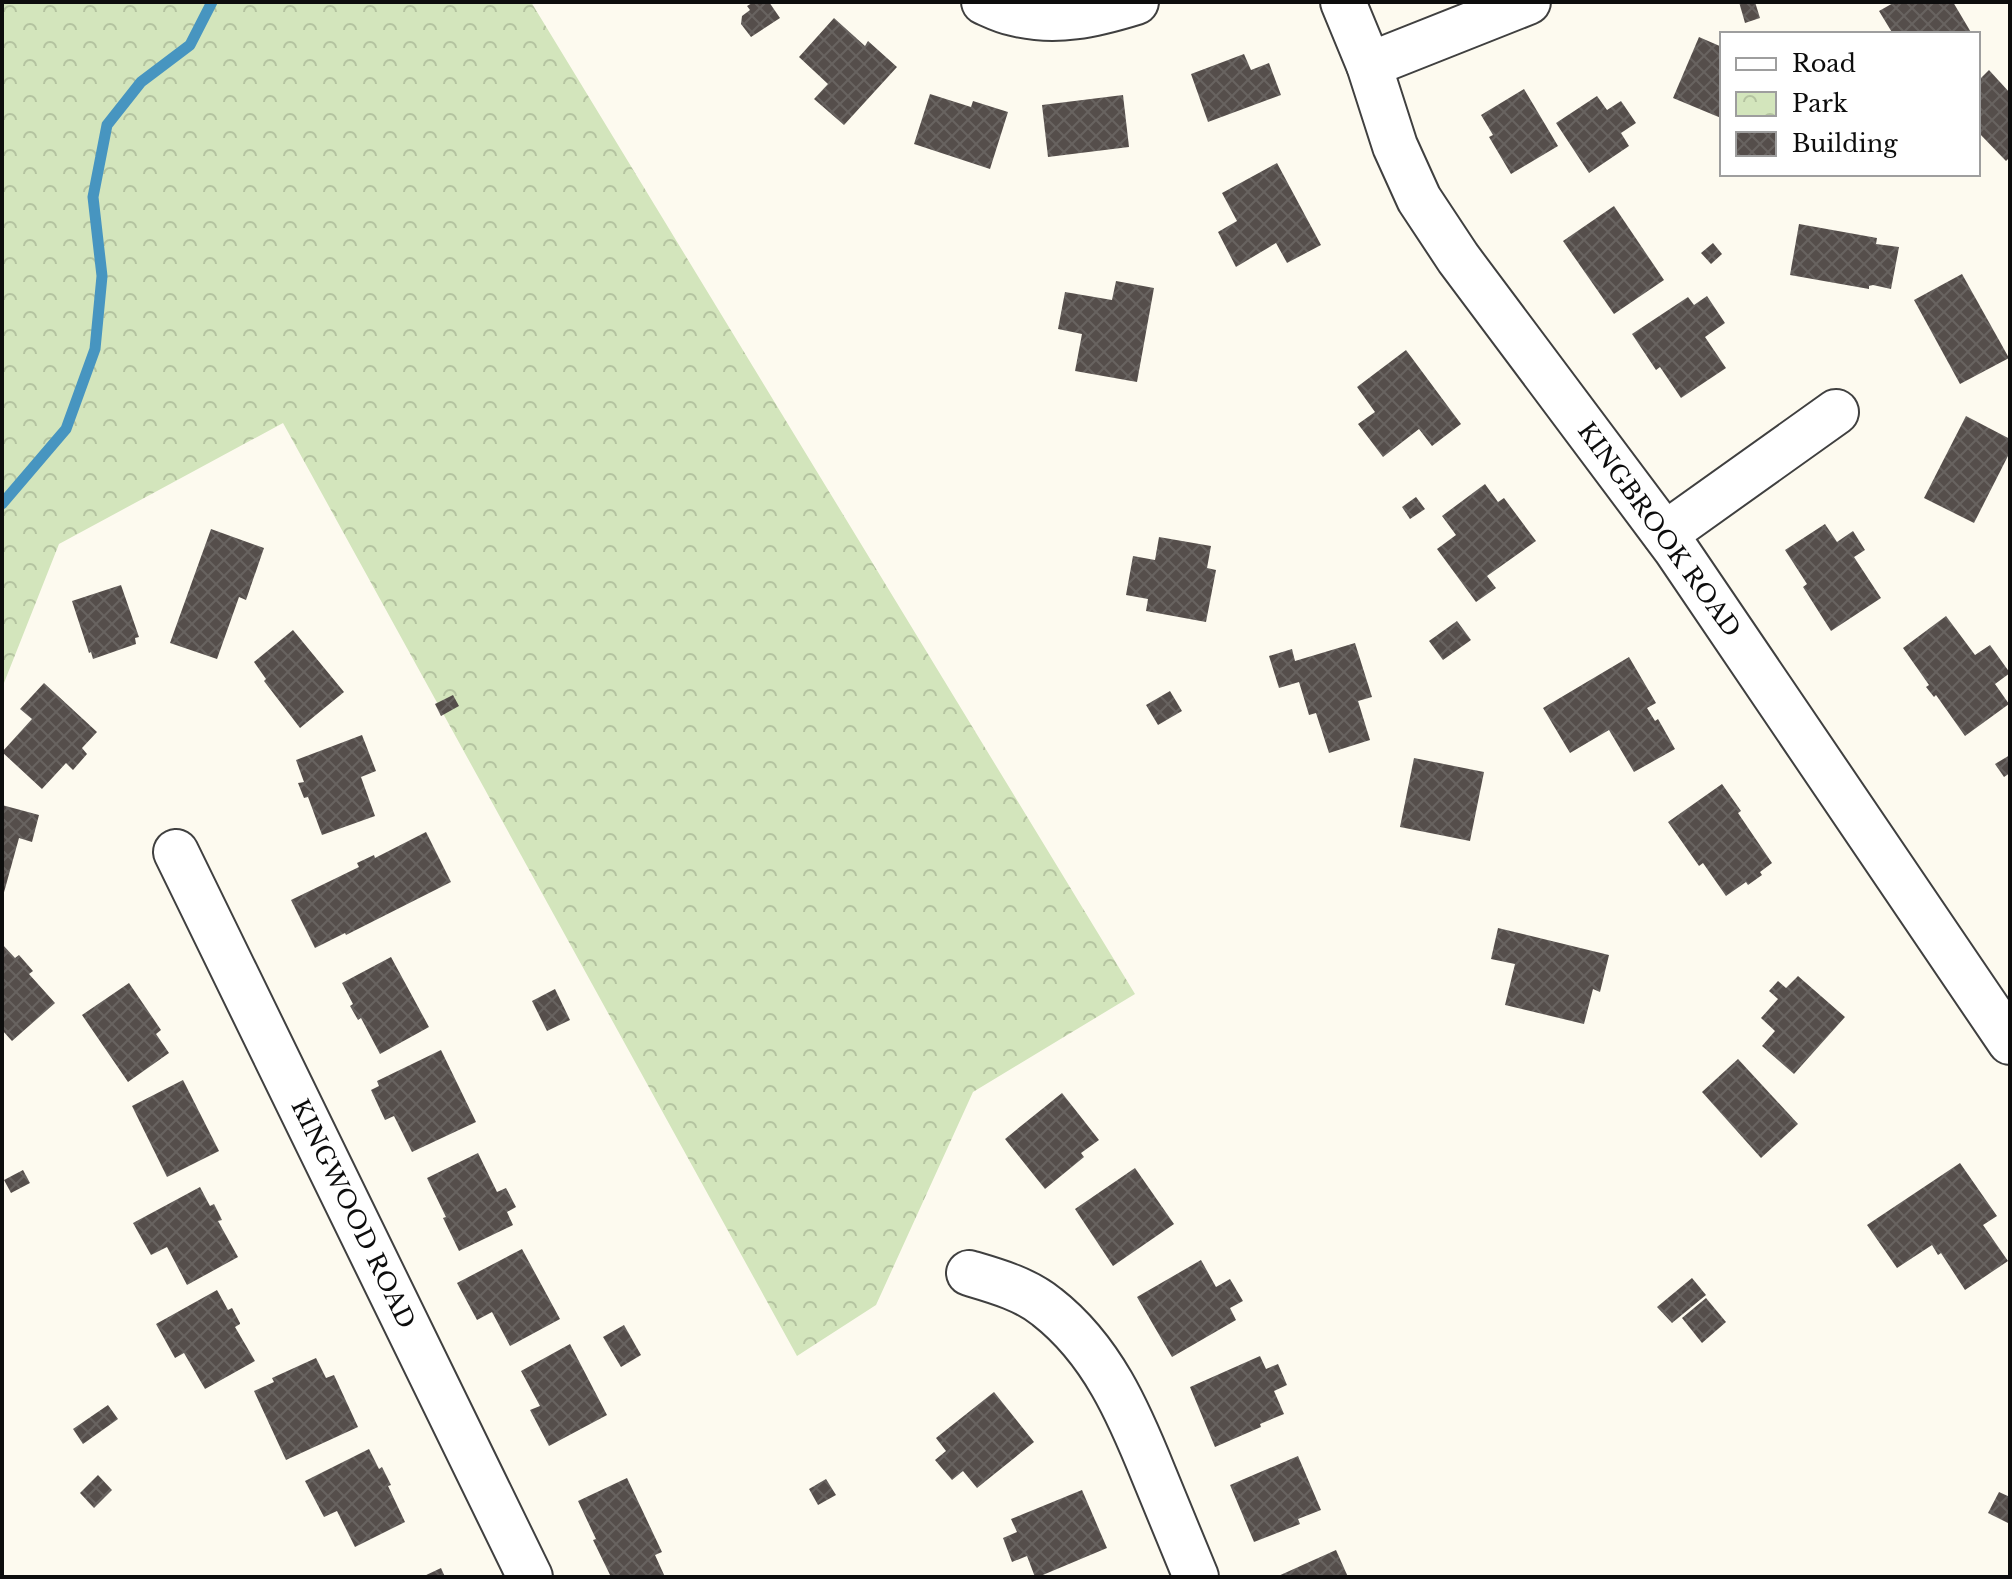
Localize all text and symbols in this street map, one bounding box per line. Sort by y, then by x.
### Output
legend [1720,32,1980,176]
text: Road [1792,49,1856,78]
text: Park [1792,89,1848,118]
text: Building [1792,129,1898,158]
street label: KINGBROOK ROAD [1572,417,1747,643]
street label: KINGWOOD ROAD [285,1094,422,1333]

